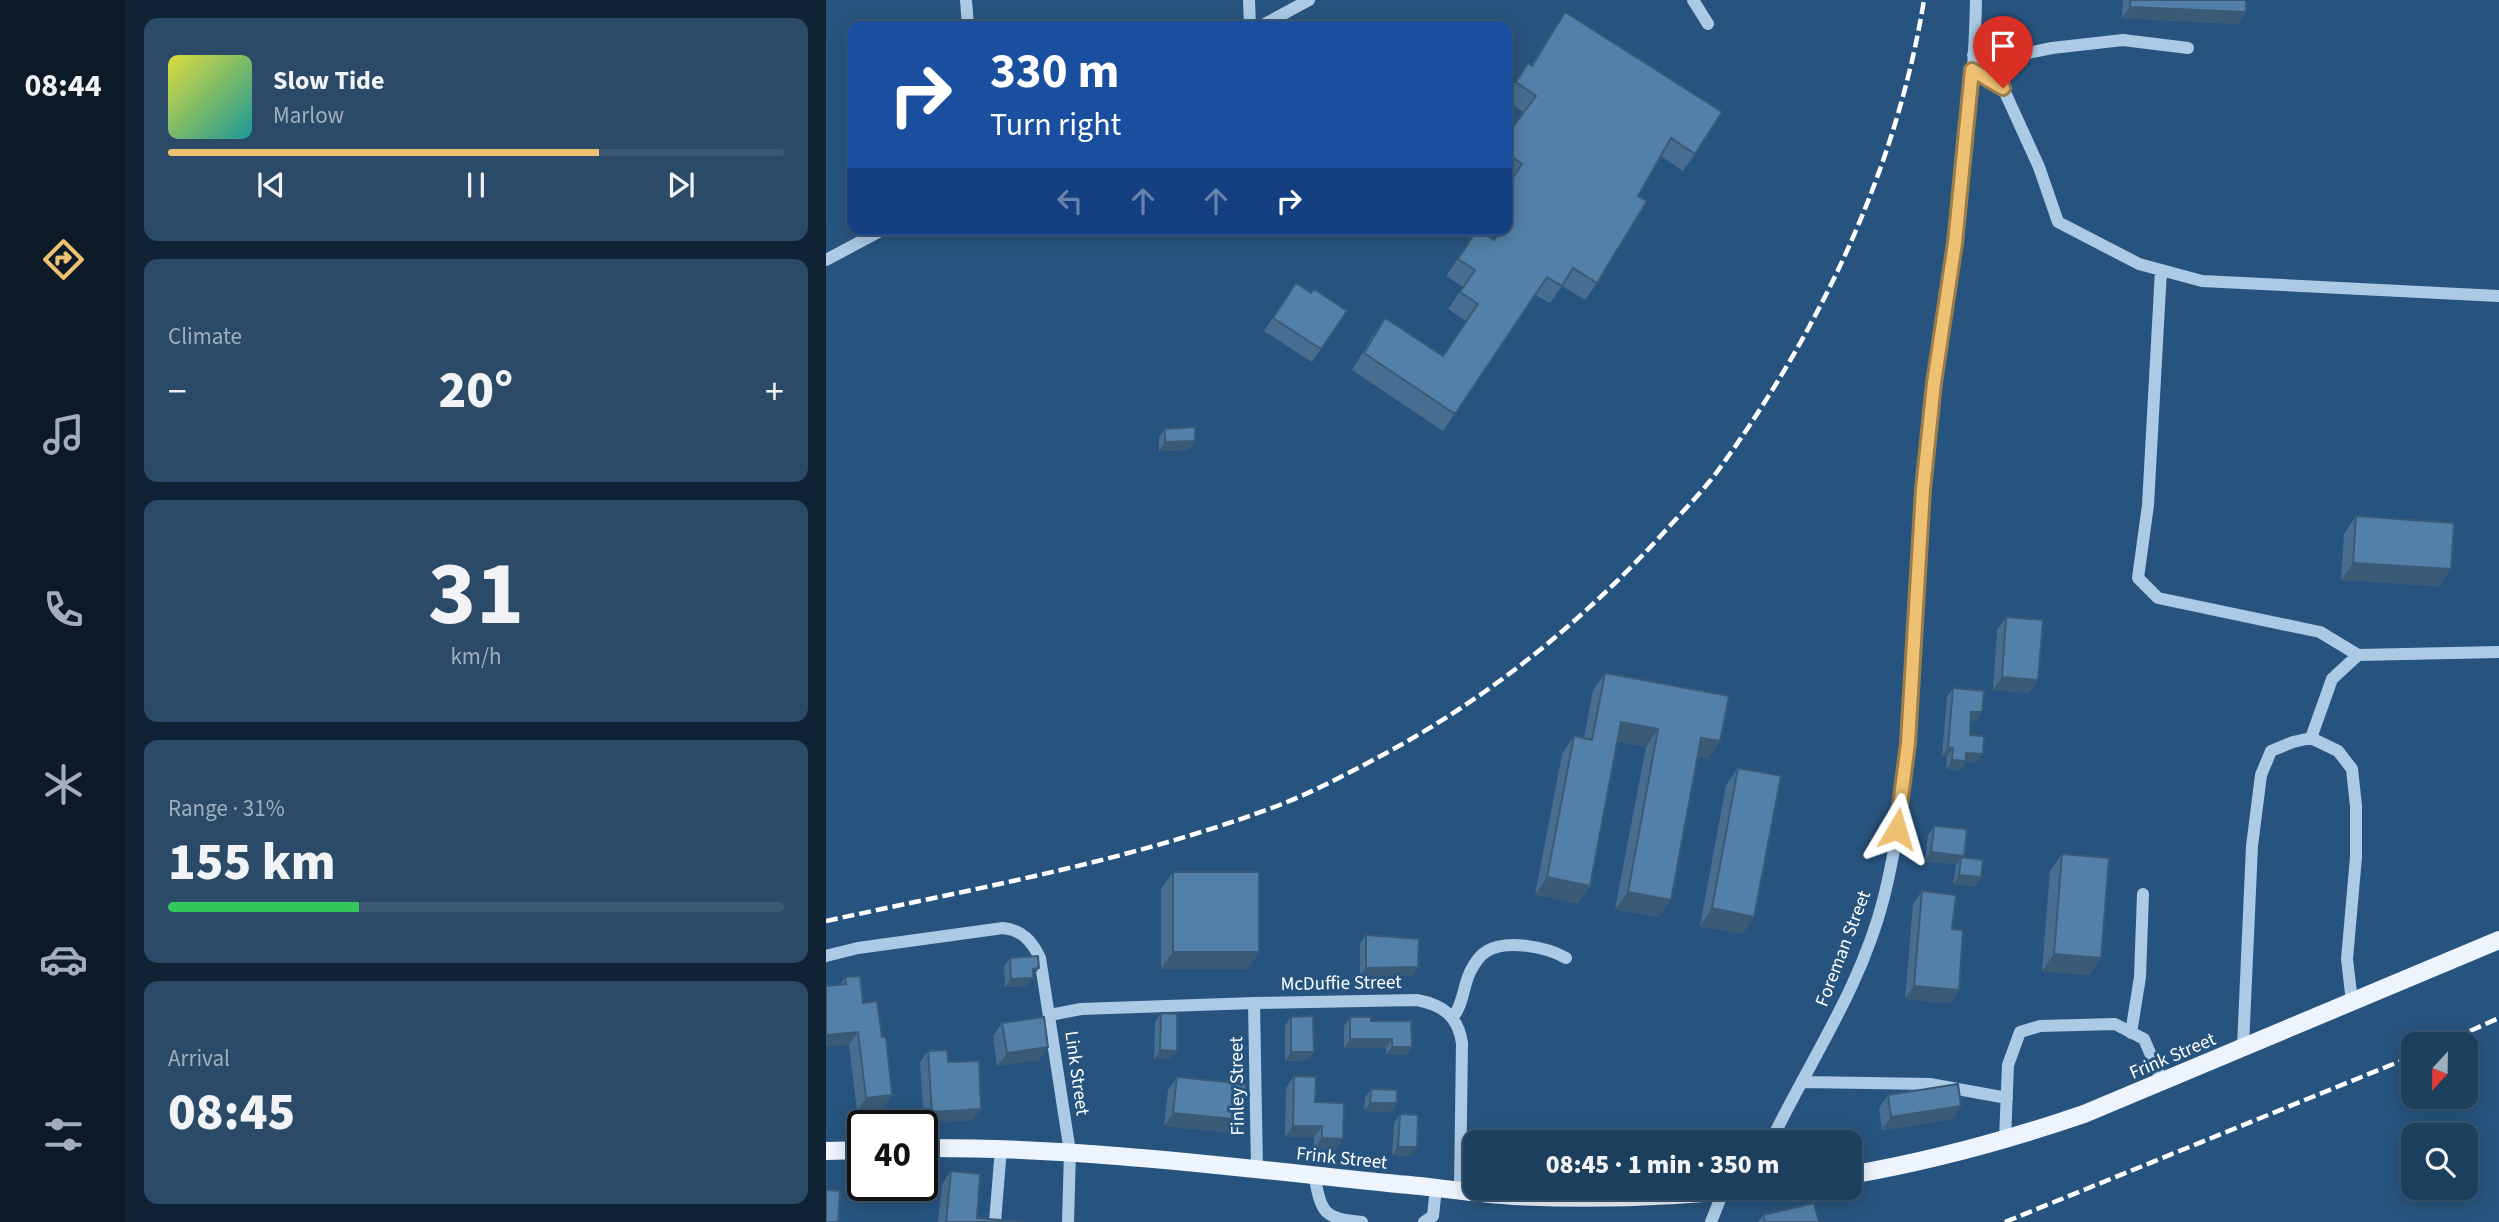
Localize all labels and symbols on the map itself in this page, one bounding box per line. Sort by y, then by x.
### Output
pin [1973,16,2033,88]
position arrow [1860,792,1934,866]
street label: Foreman Street [1809,886,1878,1010]
street label: McDuffie Street [1280,969,1402,998]
street label: Frink Street [2125,1026,2220,1087]
street label: Link Street [1057,1029,1096,1118]
north arrow [2401,1032,2478,1110]
street label: Finley Street [1223,1036,1252,1136]
speed limit sign: 40 [847,1110,938,1201]
street label: Frink Street [1295,1140,1389,1177]

